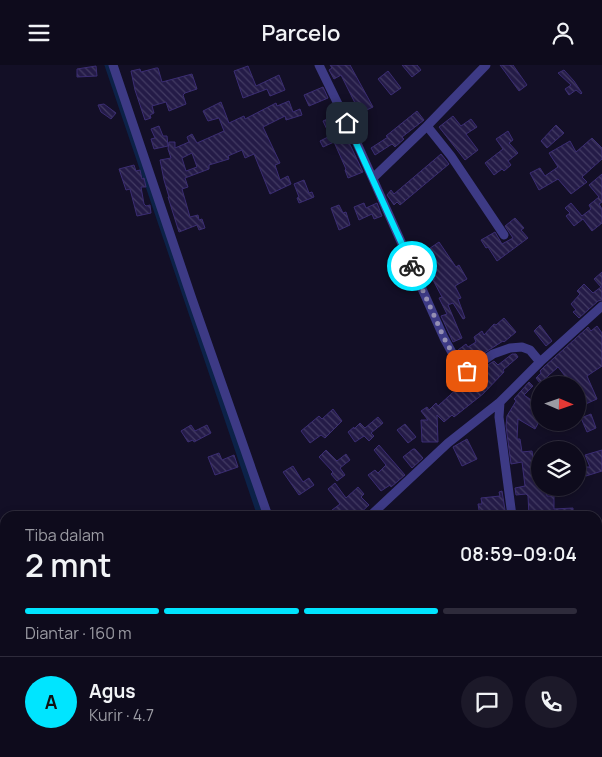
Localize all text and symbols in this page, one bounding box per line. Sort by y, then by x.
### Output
text: Parcelo [262,18,340,48]
icon: menu [25,19,53,47]
icon: person [549,19,577,47]
pin [326,102,368,144]
icon: home [333,109,361,137]
courier [387,241,437,291]
icon: bike [398,252,426,280]
pin [446,350,488,392]
icon: bag [453,357,481,385]
north arrow [531,376,586,431]
map controls [531,376,586,496]
button: layers [531,441,586,496]
text: Tiba dalam [25,524,104,546]
text: 08:59–09:04 [460,541,577,567]
text: 2 mnt [25,543,112,587]
text: Diantar · 160 m [25,622,132,644]
button: chat [461,676,513,728]
button: phone [525,676,577,728]
text: Agus [89,678,136,704]
text: A [45,689,57,715]
text: Kurir · 4.7 [89,704,154,726]

